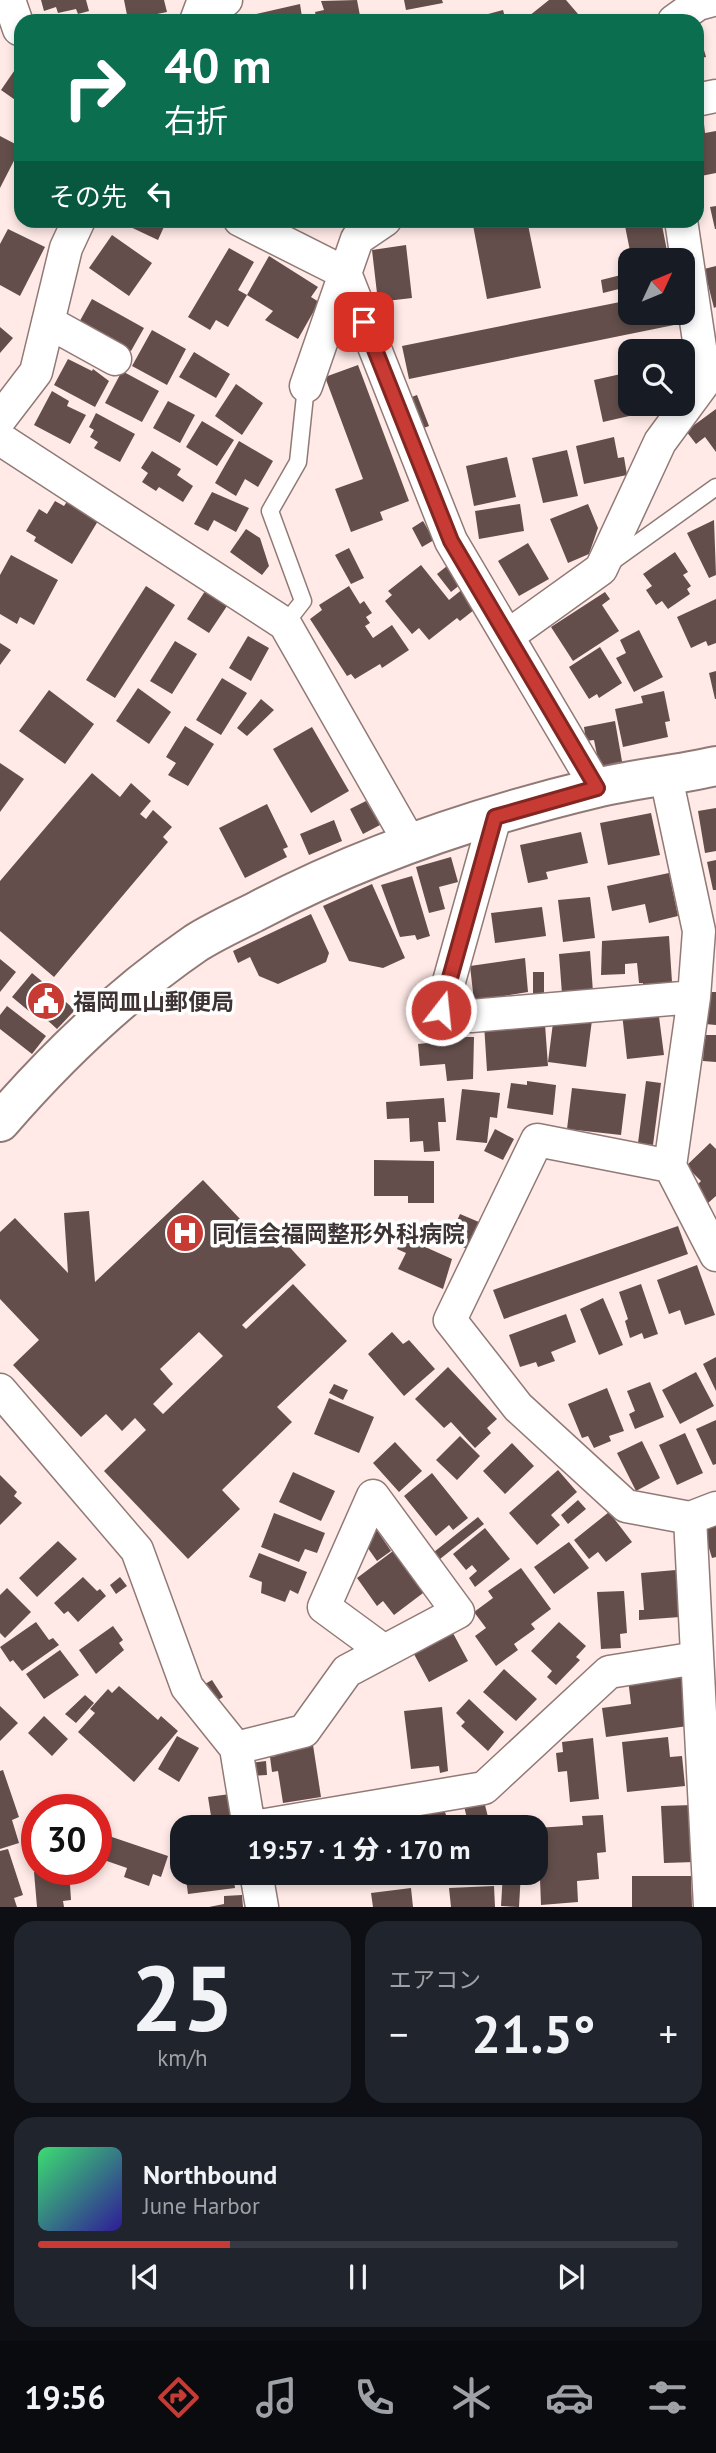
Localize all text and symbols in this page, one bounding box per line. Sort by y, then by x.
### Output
text: 40 m [164,33,271,97]
icon: right [49,42,140,133]
text: 右折 [164,99,228,141]
icon: left [141,175,179,213]
text: その先 [49,180,127,213]
north arrow [618,248,695,326]
map controls [618,248,695,416]
pin [334,292,394,352]
icon: arrive [345,303,383,341]
button: search [618,339,695,416]
position arrow [404,973,478,1047]
public building icon: 福岡皿山郵便局 [25,980,67,1022]
place label: 福岡皿山郵便局 [73,987,234,1016]
hospital icon: 同信会福岡整形外科病院 [164,1212,206,1254]
place label: 同信会福岡整形外科病院 [212,1219,465,1248]
speed limit sign: 30 [21,1794,112,1885]
text: 19:57 · 1 分 · 170 m [247,1833,471,1866]
text: 25 [131,1938,234,2056]
text: エアコン [389,1965,481,1994]
text: 21.5° [472,2000,595,2067]
text: − [389,2009,408,2058]
text: + [659,2009,678,2058]
text: km/h [157,2043,208,2072]
text: Northbound [143,2158,277,2191]
text: June Harbor [143,2191,260,2220]
icon: previous [126,2258,164,2296]
icon: pause [339,2258,377,2296]
icon: next [552,2258,590,2296]
icon: directions [154,2373,203,2422]
icon: music [252,2373,301,2422]
icon: phone [350,2373,399,2422]
icon: climate [447,2373,496,2422]
icon: car [545,2373,594,2422]
icon: filters [643,2373,692,2422]
text: 19:56 [24,2376,106,2418]

